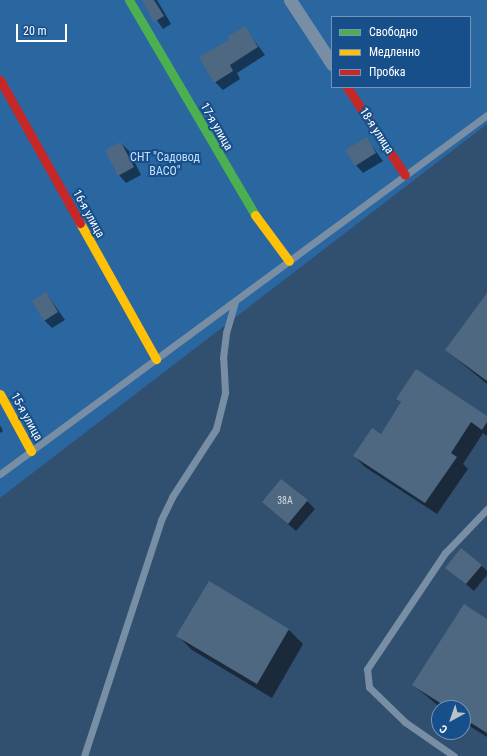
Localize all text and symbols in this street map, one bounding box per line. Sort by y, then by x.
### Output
scale bar [18,16,69,42]
legend [331,16,471,88]
text: 20 m [23,24,47,38]
text: Свободно [369,25,418,39]
text: Медленно [369,45,420,59]
text: Пробка [369,65,406,79]
street label: 17-я улица [197,101,235,153]
street label: 18-я улица [356,105,396,157]
park label: СНТ "Садовод ВАСО" [130,151,200,179]
street label: 16-я улица [69,188,107,240]
street label: 15-я улица [7,391,45,443]
house number: 38А [277,495,293,507]
north arrow [431,700,471,740]
text: С [437,722,450,736]

